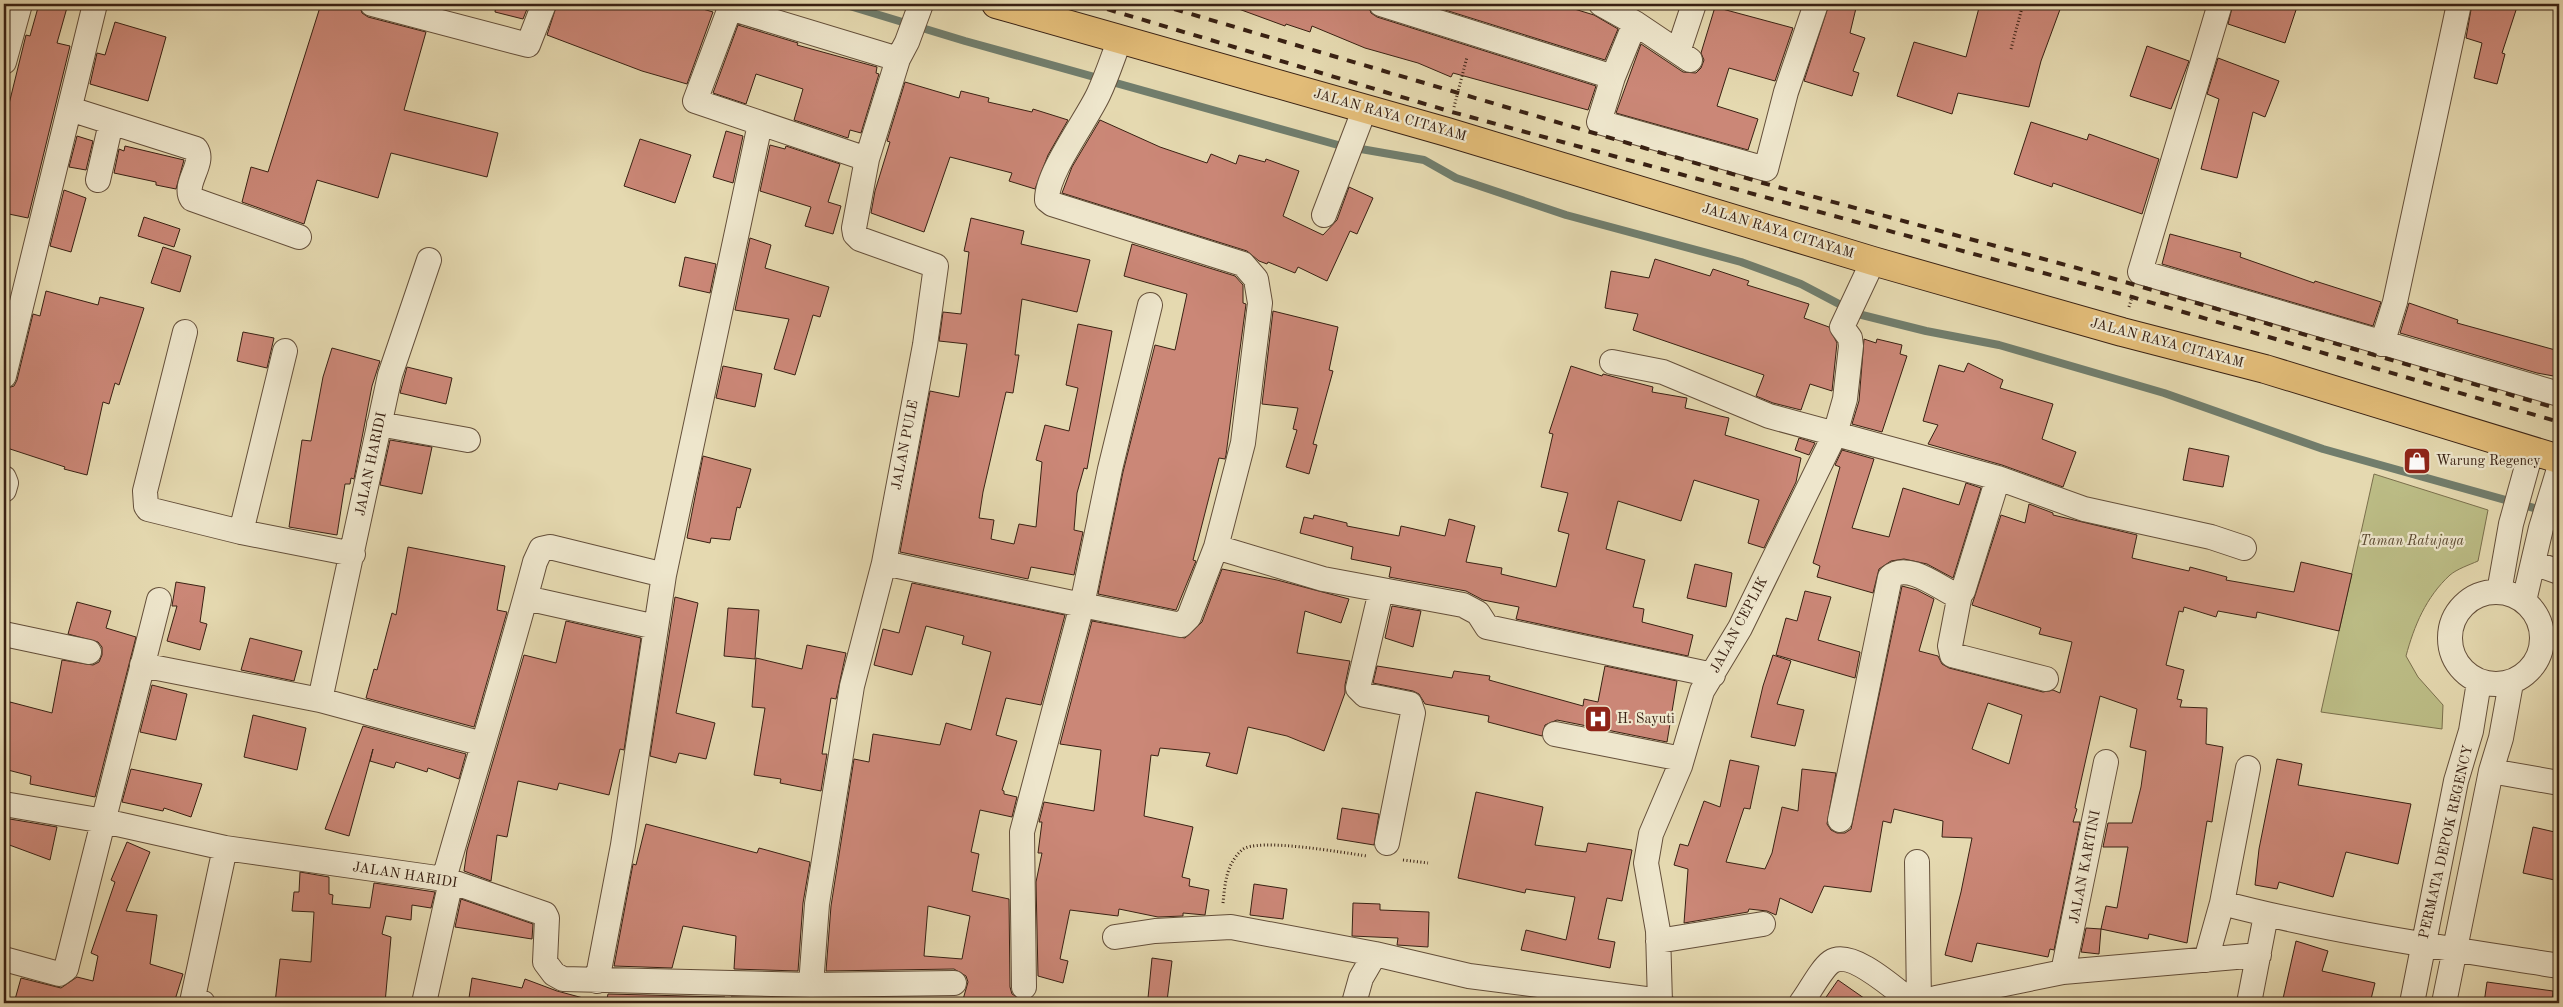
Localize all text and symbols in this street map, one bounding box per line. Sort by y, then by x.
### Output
street label: JALAN RAYA CITAYAM [1312,86,1468,144]
street label: JALAN RAYA CITAYAM [1700,201,1856,261]
street label: JALAN RAYA CITAYAM [2089,316,2245,370]
street label: JALAN PULE [889,399,921,491]
street label: JALAN HARIDI [353,411,389,517]
shop icon: Warung Regency [2402,446,2432,476]
place label: Warung Regency [2436,454,2541,468]
park label: Taman Ratujaya [2360,534,2464,549]
street label: JALAN CEPLIK [1708,575,1770,675]
hospital icon: H. Sayuti [1583,704,1613,734]
place label: H. Sayuti [1617,712,1675,726]
street label: PERMATA DEPOK REGENCY [2417,744,2475,940]
street label: JALAN KARTINI [2067,809,2103,925]
street label: JALAN HARIDI [352,860,458,890]

